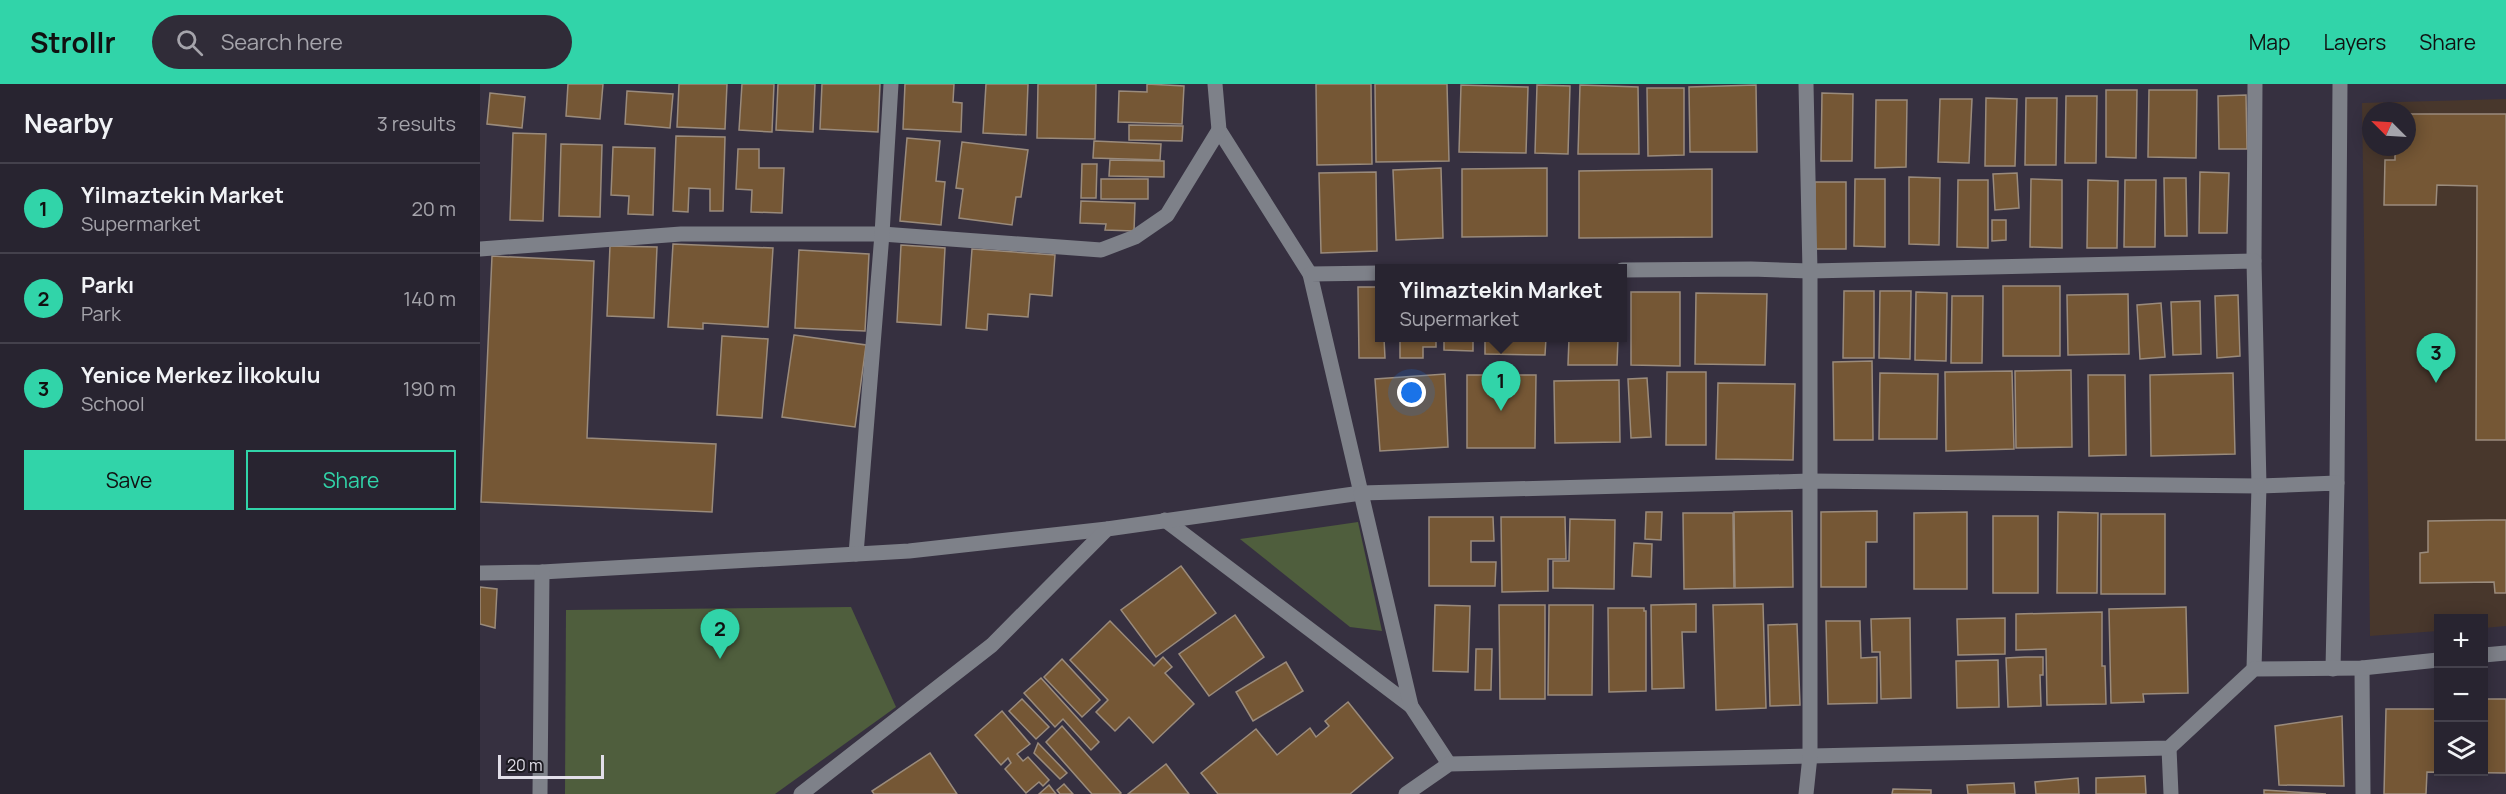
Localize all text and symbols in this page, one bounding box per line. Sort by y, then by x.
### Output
search box [152,15,572,69]
text: Strollr [30,23,116,61]
icon: search [173,26,206,59]
text: Search here [221,27,343,57]
text: Map [2249,28,2290,56]
text: Layers [2323,28,2386,56]
text: Share [2419,28,2476,56]
north arrow [2362,102,2416,156]
text: Nearby [24,105,113,141]
text: 3 results [377,110,456,137]
text: Yilmaztekin Market [81,180,284,210]
text: 1 [39,195,48,222]
text: 20 m [411,195,456,222]
text: Supermarket [81,210,201,237]
popup [1375,264,1627,342]
text: Parkı [81,270,134,300]
text: Yilmaztekin Market [1400,275,1602,305]
text: 2 [38,285,49,312]
text: 140 m [403,285,456,312]
text: Park [81,300,121,327]
text: Supermarket [1400,305,1519,332]
pin: 3 [2416,334,2456,383]
text: Yenice Merkez İlkokulu [81,360,320,390]
pin: 1 [1482,362,1520,411]
text: 3 [38,375,49,402]
text: 190 m [403,375,456,402]
your location [1397,378,1426,407]
text: School [81,390,145,417]
button: Save [24,450,234,510]
button: Share [246,450,456,510]
pin: 2 [700,610,740,659]
map controls [2434,614,2488,776]
button: + [2434,614,2488,668]
button: − [2434,668,2488,722]
button: layers [2434,722,2488,776]
scale bar [498,752,604,780]
text: 20 m [507,754,543,776]

